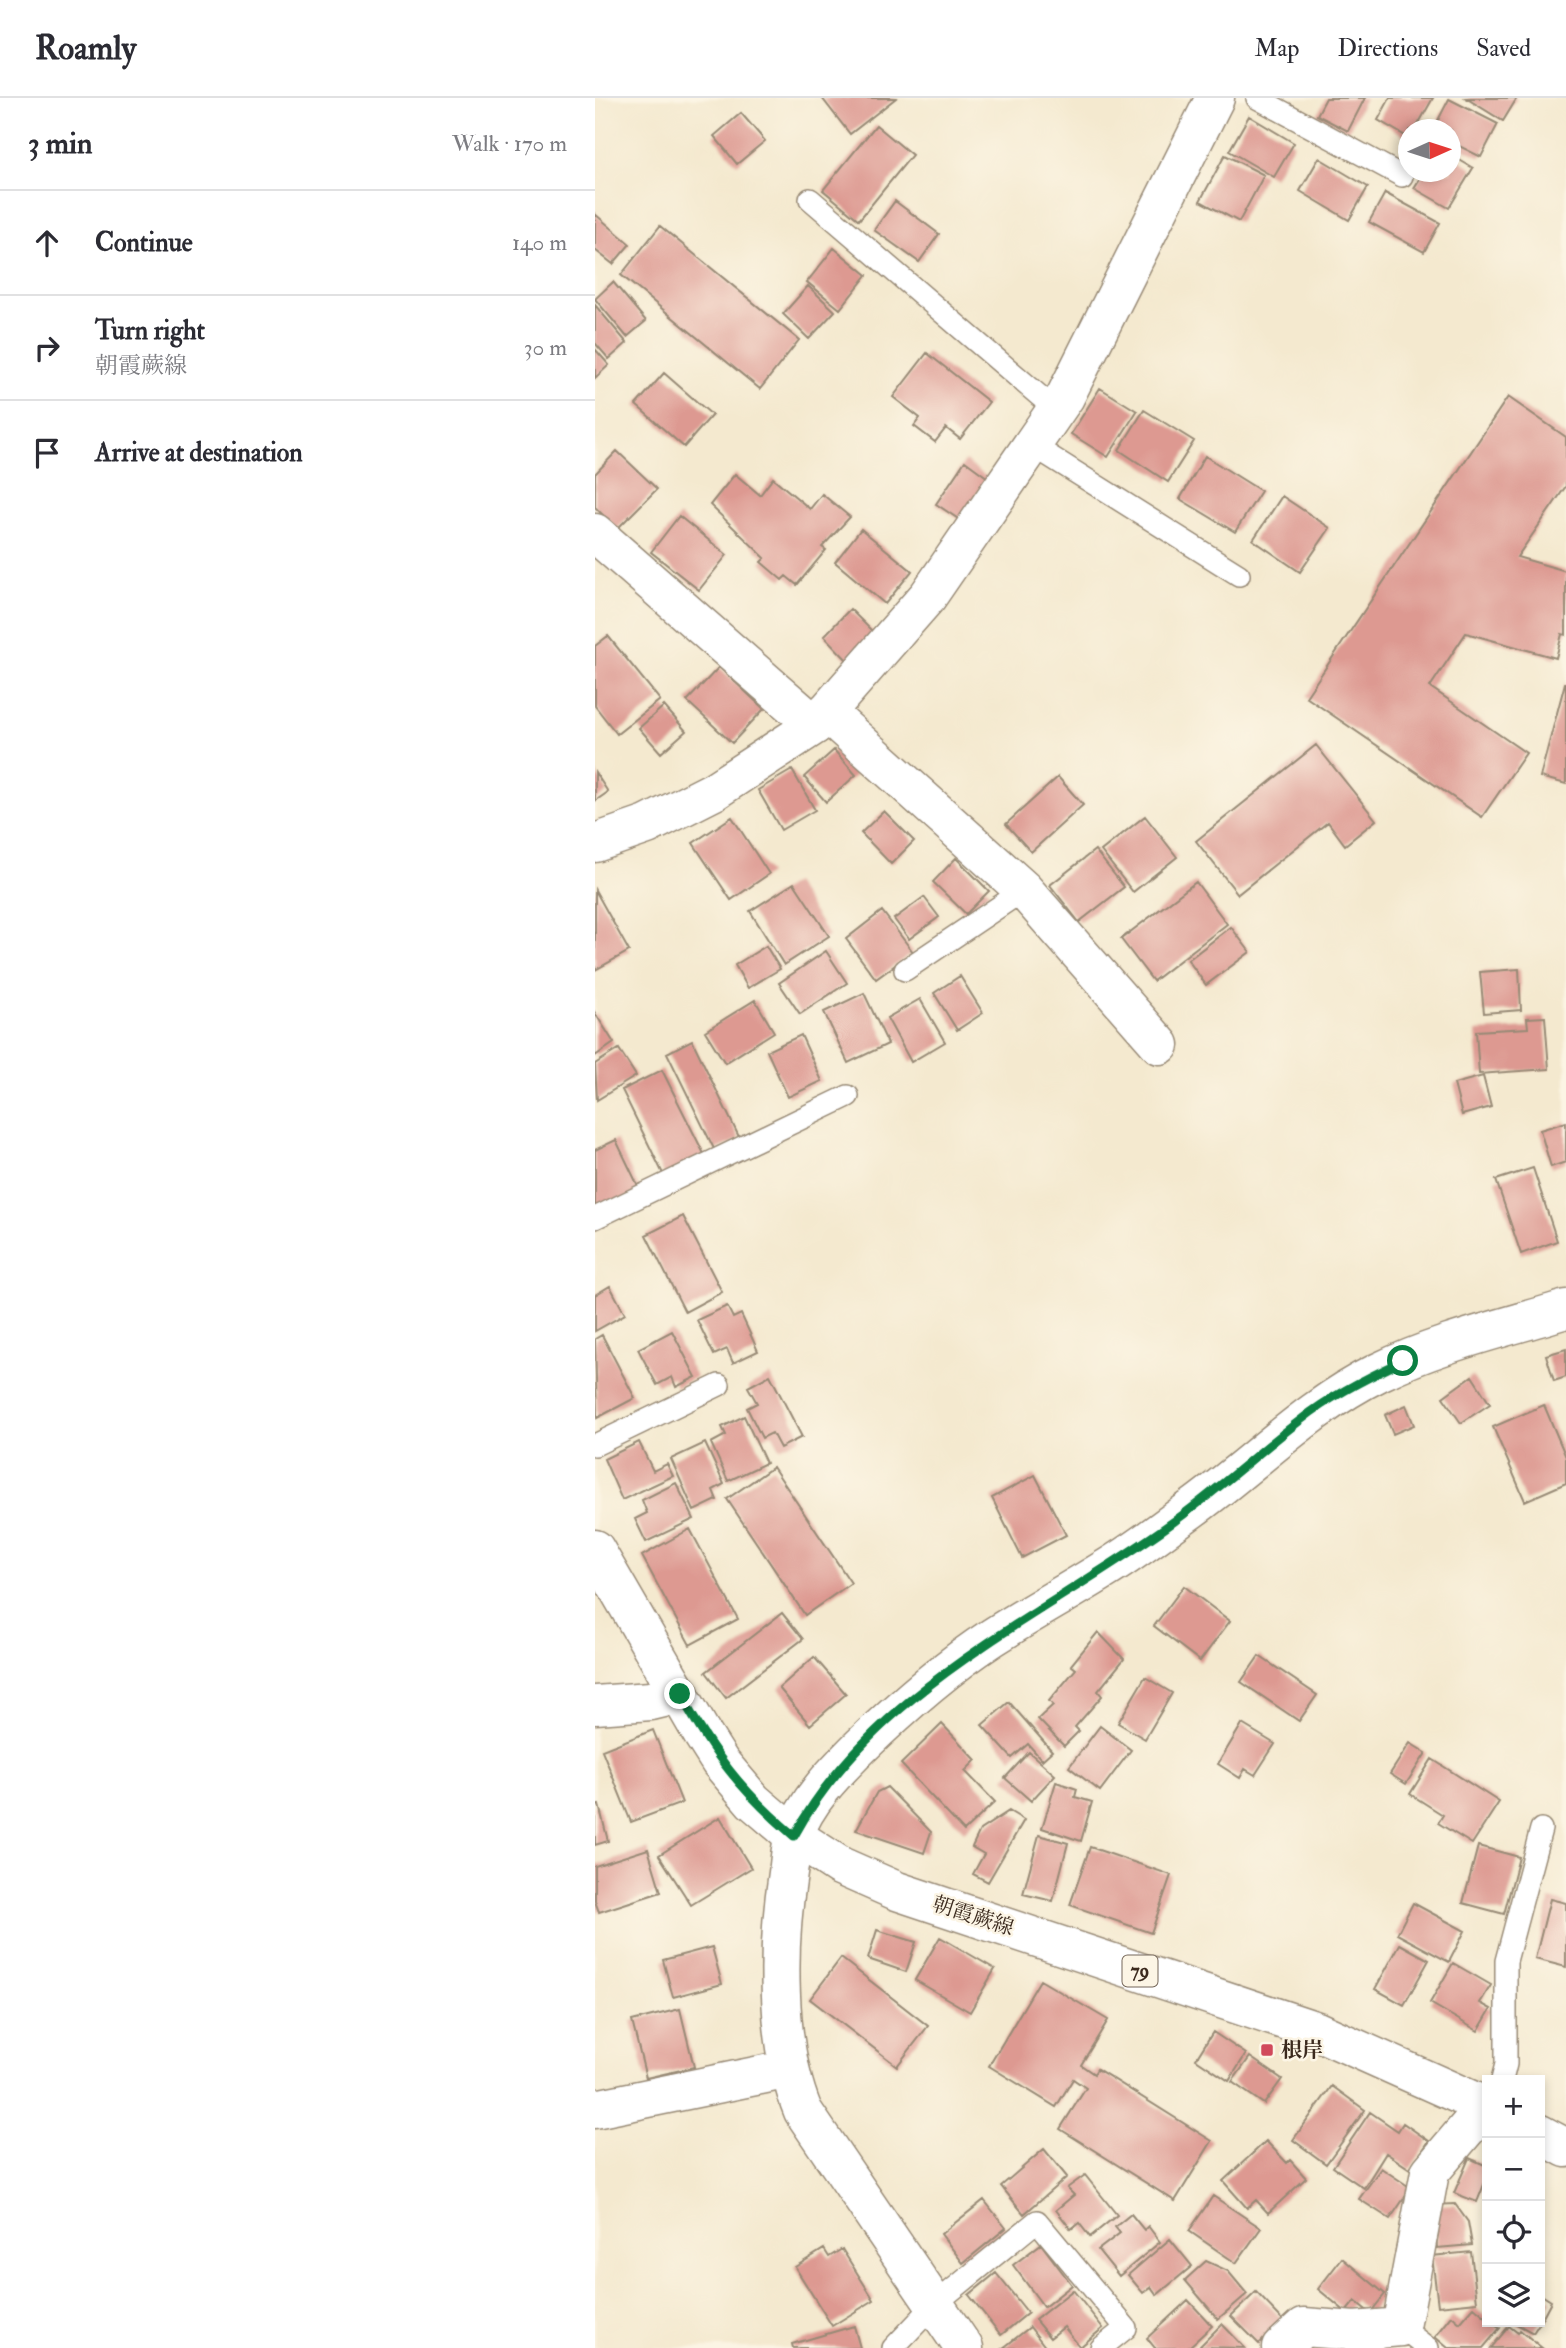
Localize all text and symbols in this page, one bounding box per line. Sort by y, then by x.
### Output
text: Roamly [35,28,136,69]
text: Map [1254,33,1299,64]
text: Directions [1337,33,1438,64]
text: Saved [1476,33,1531,64]
north arrow [1398,119,1461,182]
text: 3 min [28,125,93,162]
text: Walk · 170 m [452,129,567,158]
icon: ahead [28,224,66,262]
text: Continue [95,227,193,259]
text: 140 m [512,228,567,257]
text: Turn right [95,315,205,347]
icon: right [28,329,66,367]
text: 30 m [524,333,567,362]
text: 朝霞蕨線 [95,351,187,380]
icon: arrive [28,434,66,472]
text: Arrive at destination [95,437,303,469]
route start [1387,1345,1418,1376]
route end [664,1678,695,1709]
street label: 朝霞蕨線 [929,1890,1017,1942]
road number: 79 [1123,1955,1157,1986]
place label: 根岸 [1281,2037,1323,2064]
marker: 根岸 [1259,2042,1275,2058]
map controls [1482,2075,1545,2327]
button: + [1482,2075,1545,2138]
button: − [1482,2138,1545,2201]
button: locate [1482,2201,1545,2264]
button: layers [1482,2264,1545,2327]

